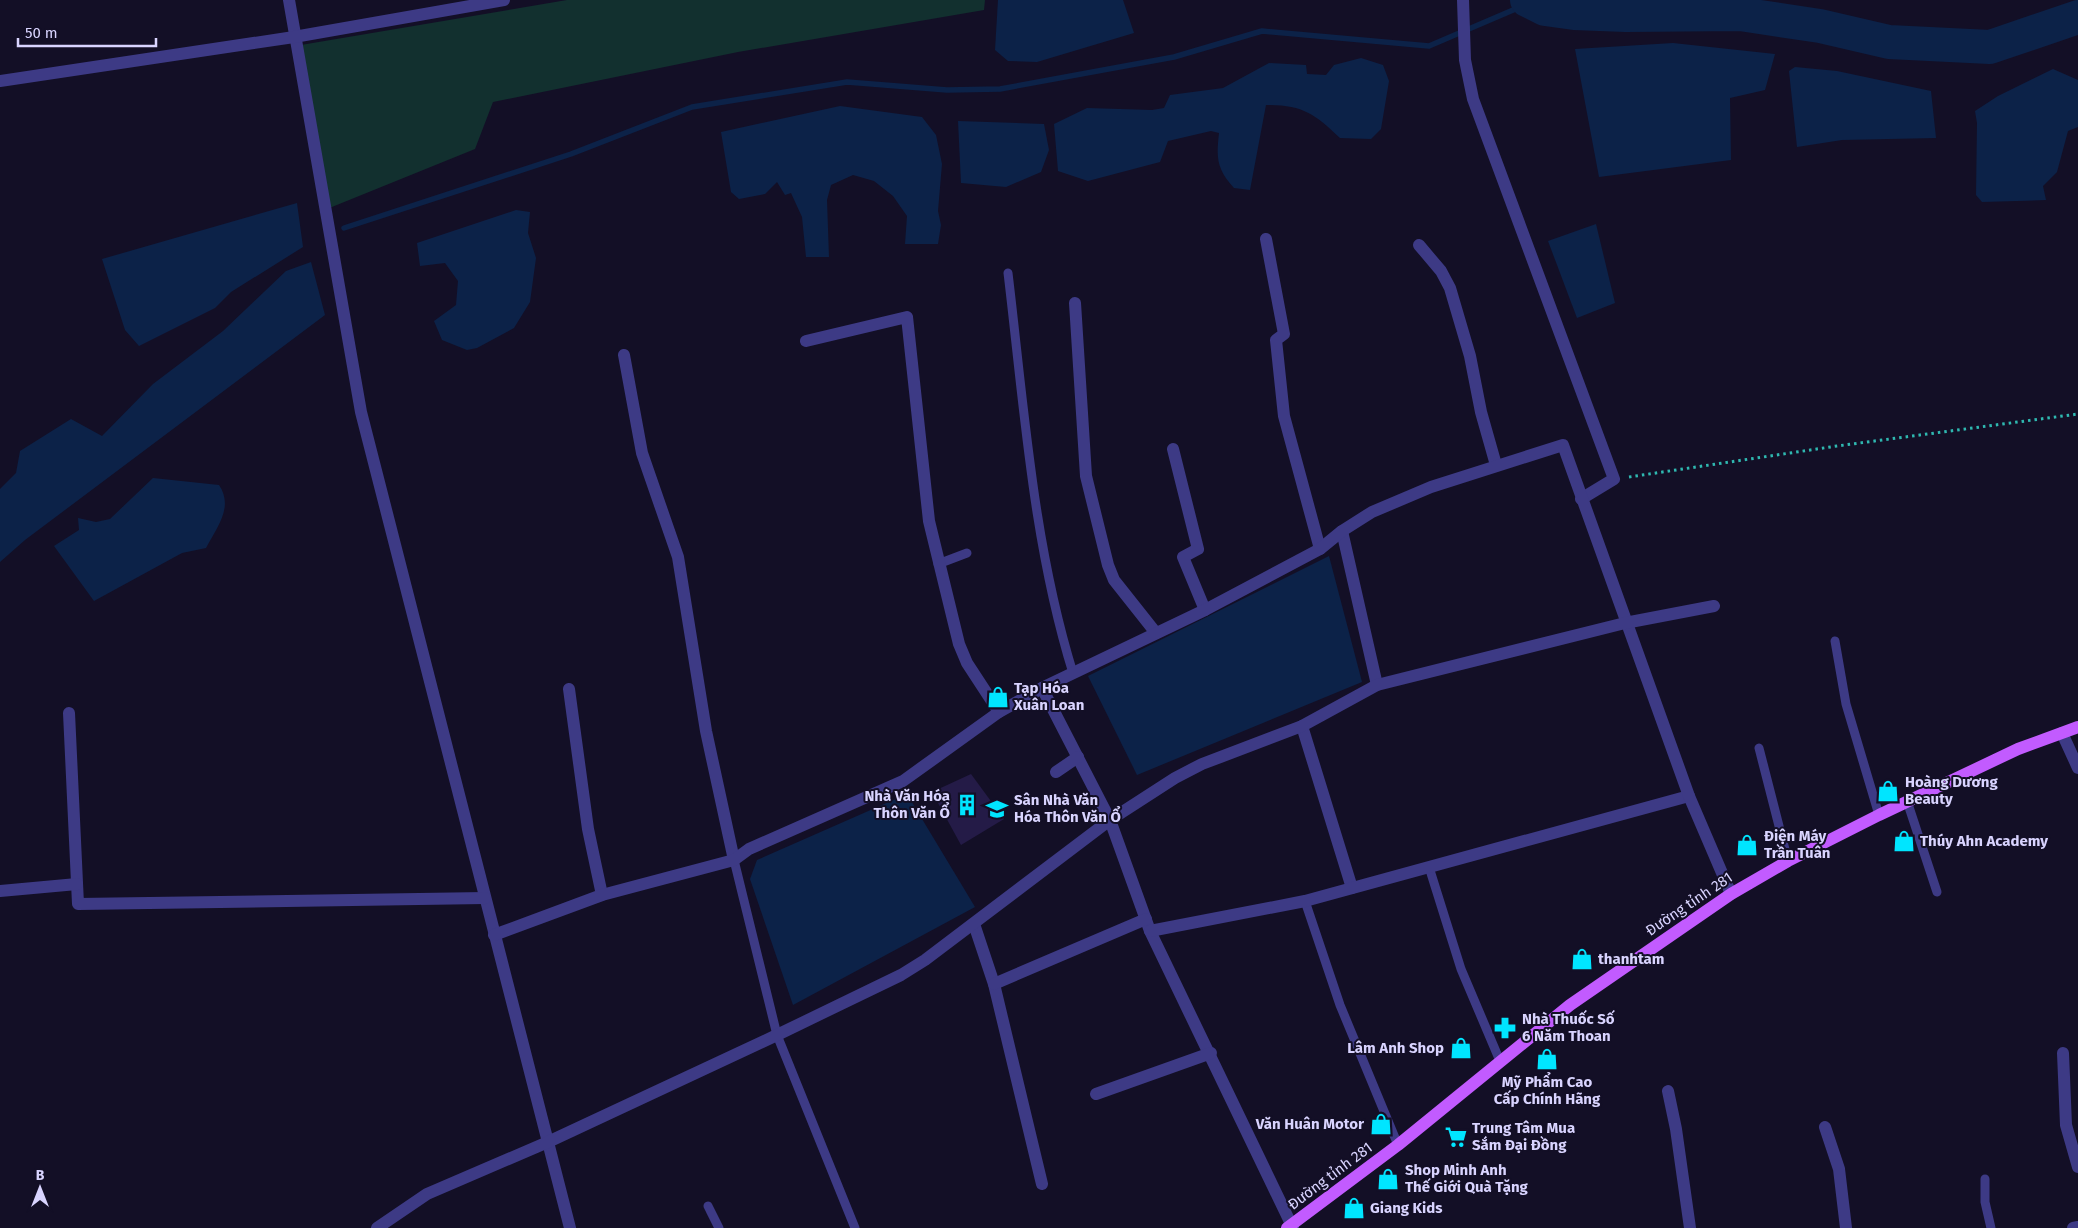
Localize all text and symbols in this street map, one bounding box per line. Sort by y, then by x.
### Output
scale bar [18,15,155,47]
text: 50 m [25,24,58,42]
place label: Tạp Hóa Xuân Loan [1013,679,1084,714]
shop icon: Tạp Hóa Xuân Loan [985,684,1011,710]
place label: Hoàng Dương Beauty [1905,773,1998,808]
shop icon: Hoàng Dương Beauty [1875,778,1901,804]
place label: Nhà Văn Hóa Thôn Văn Ổ [864,787,950,822]
place label: Sân Nhà Văn Hóa Thôn Văn Ổ [1014,791,1121,826]
building icon: Nhà Văn Hóa Thôn Văn Ổ [954,792,980,818]
school or university icon: Sân Nhà Văn Hóa Thôn Văn Ổ [984,796,1010,822]
place label: Điện Máy Trần Tuân [1764,827,1831,862]
shop icon: Thúy Ahn Academy [1891,828,1917,854]
shop icon: Điện Máy Trần Tuân [1734,832,1760,858]
place label: Thúy Ahn Academy [1920,832,2048,850]
street label: Đường tỉnh 281 [1642,868,1736,940]
shop icon: thanhtam [1569,946,1595,972]
place label: thanhtam [1598,950,1664,968]
place label: Nhà Thuốc Số 6 Năm Thoan [1522,1009,1616,1045]
pharmacy icon: Nhà Thuốc Số 6 Năm Thoan [1492,1015,1518,1041]
shop icon: Lâm Anh Shop [1448,1035,1474,1061]
place label: Lâm Anh Shop [1347,1039,1444,1057]
shop icon: Mỹ Phẩm Cao Cấp Chính Hãng [1534,1046,1560,1072]
place label: Mỹ Phẩm Cao Cấp Chính Hãng [1494,1072,1601,1108]
shop icon: Văn Huân Motor [1368,1111,1394,1137]
place label: Văn Huân Motor [1255,1115,1365,1133]
place label: Trung Tâm Mua Sắm Đại Đồng [1472,1119,1575,1154]
supermarket icon: Trung Tâm Mua Sắm Đại Đồng [1443,1124,1469,1150]
street label: Đường tỉnh 281 [1284,1138,1376,1214]
place label: Shop Minh Anh Thế Giới Quà Tặng [1405,1161,1529,1196]
north arrow [15,1163,65,1213]
shop icon: Shop Minh Anh Thế Giới Quà Tặng [1375,1166,1401,1192]
text: B [36,1167,45,1184]
shop icon: Giang Kids [1341,1195,1367,1221]
place label: Giang Kids [1370,1199,1443,1217]

